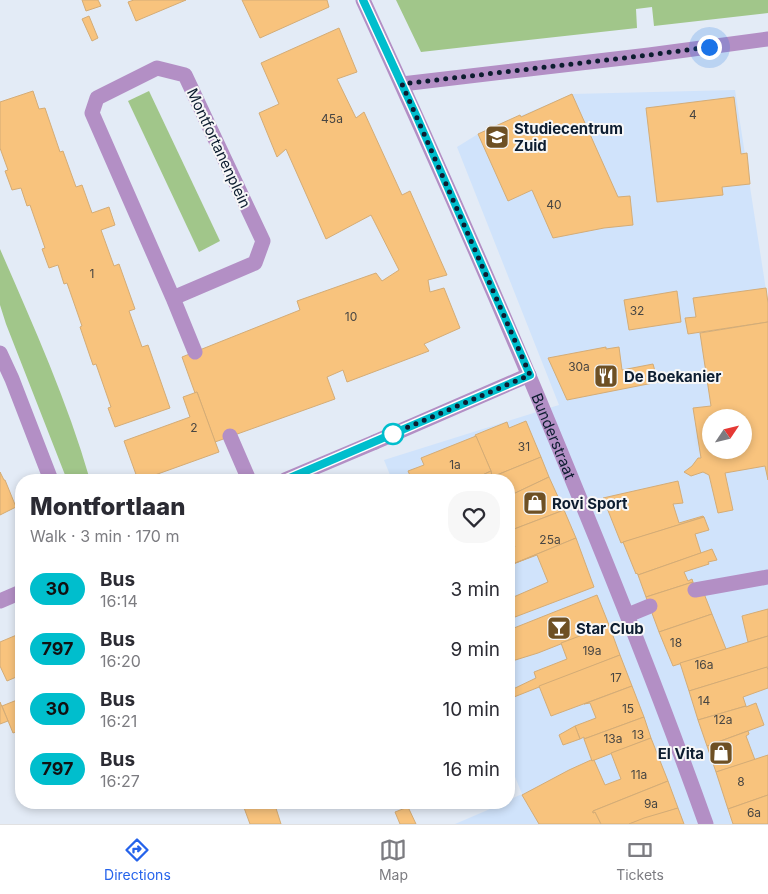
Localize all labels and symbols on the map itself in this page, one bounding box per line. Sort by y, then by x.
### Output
your location [697,35,722,60]
street label: Montfortanenplein [183,85,255,211]
house number: 4 [689,107,697,122]
house number: 45a [321,111,343,126]
place label: Studiecentrum Zuid [514,119,623,155]
school or university icon: Studiecentrum Zuid [484,124,510,150]
house number: 40 [546,197,562,212]
house number: 1 [90,266,94,281]
house number: 32 [630,303,644,318]
house number: 10 [345,309,357,324]
house number: 30a [568,359,590,374]
restaurant icon: De Boekanier [593,363,619,389]
place label: De Boekanier [624,367,721,386]
street label: Bunderstraat [528,390,580,482]
north arrow [702,409,752,459]
house number: 2 [190,420,198,435]
unlabelled marker [382,423,404,445]
house number: 31 [518,439,530,454]
house number: 1a [449,457,461,472]
shop icon: Rovi Sport [522,490,548,516]
place label: Rovi Sport [552,494,628,513]
house number: 25a [539,532,561,547]
bar icon: Star Club [546,615,572,641]
place label: Star Club [576,619,644,638]
house number: 18 [670,635,682,650]
house number: 19a [582,643,602,658]
house number: 16a [694,657,714,672]
house number: 17 [610,670,622,685]
house number: 14 [698,693,711,708]
house number: 15 [622,701,634,716]
house number: 12a [714,712,732,727]
house number: 13 [632,727,644,742]
house number: 13a [603,731,623,746]
shop icon: El Vita [708,740,734,766]
place label: El Vita [658,744,704,763]
house number: 11a [631,767,647,782]
house number: 8 [737,774,745,789]
house number: 9a [644,796,658,811]
house number: 6a [747,805,761,820]

